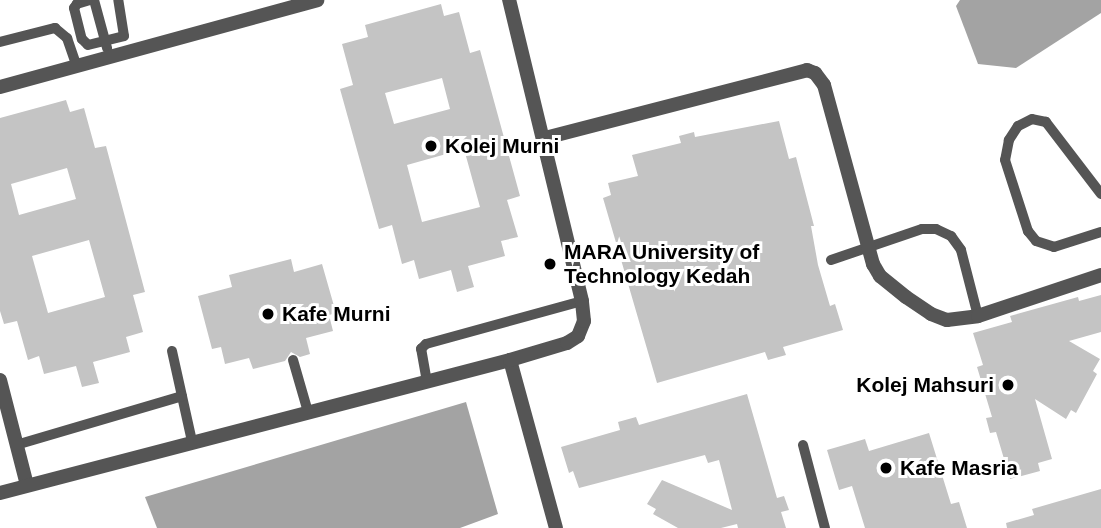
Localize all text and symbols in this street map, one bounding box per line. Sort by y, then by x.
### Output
place label: Kolej Murni [445,133,559,159]
marker: Kolej Murni [423,138,439,154]
place label: MARA University of Technology Kedah [564,239,760,289]
marker: MARA University of Technology Kedah [542,256,558,272]
place label: Kafe Murni [282,301,391,327]
marker: Kafe Murni [260,306,276,322]
place label: Kolej Mahsuri [856,372,994,398]
marker: Kolej Mahsuri [1000,377,1016,393]
place label: Kafe Masria [900,455,1018,481]
marker: Kafe Masria [878,460,894,476]

